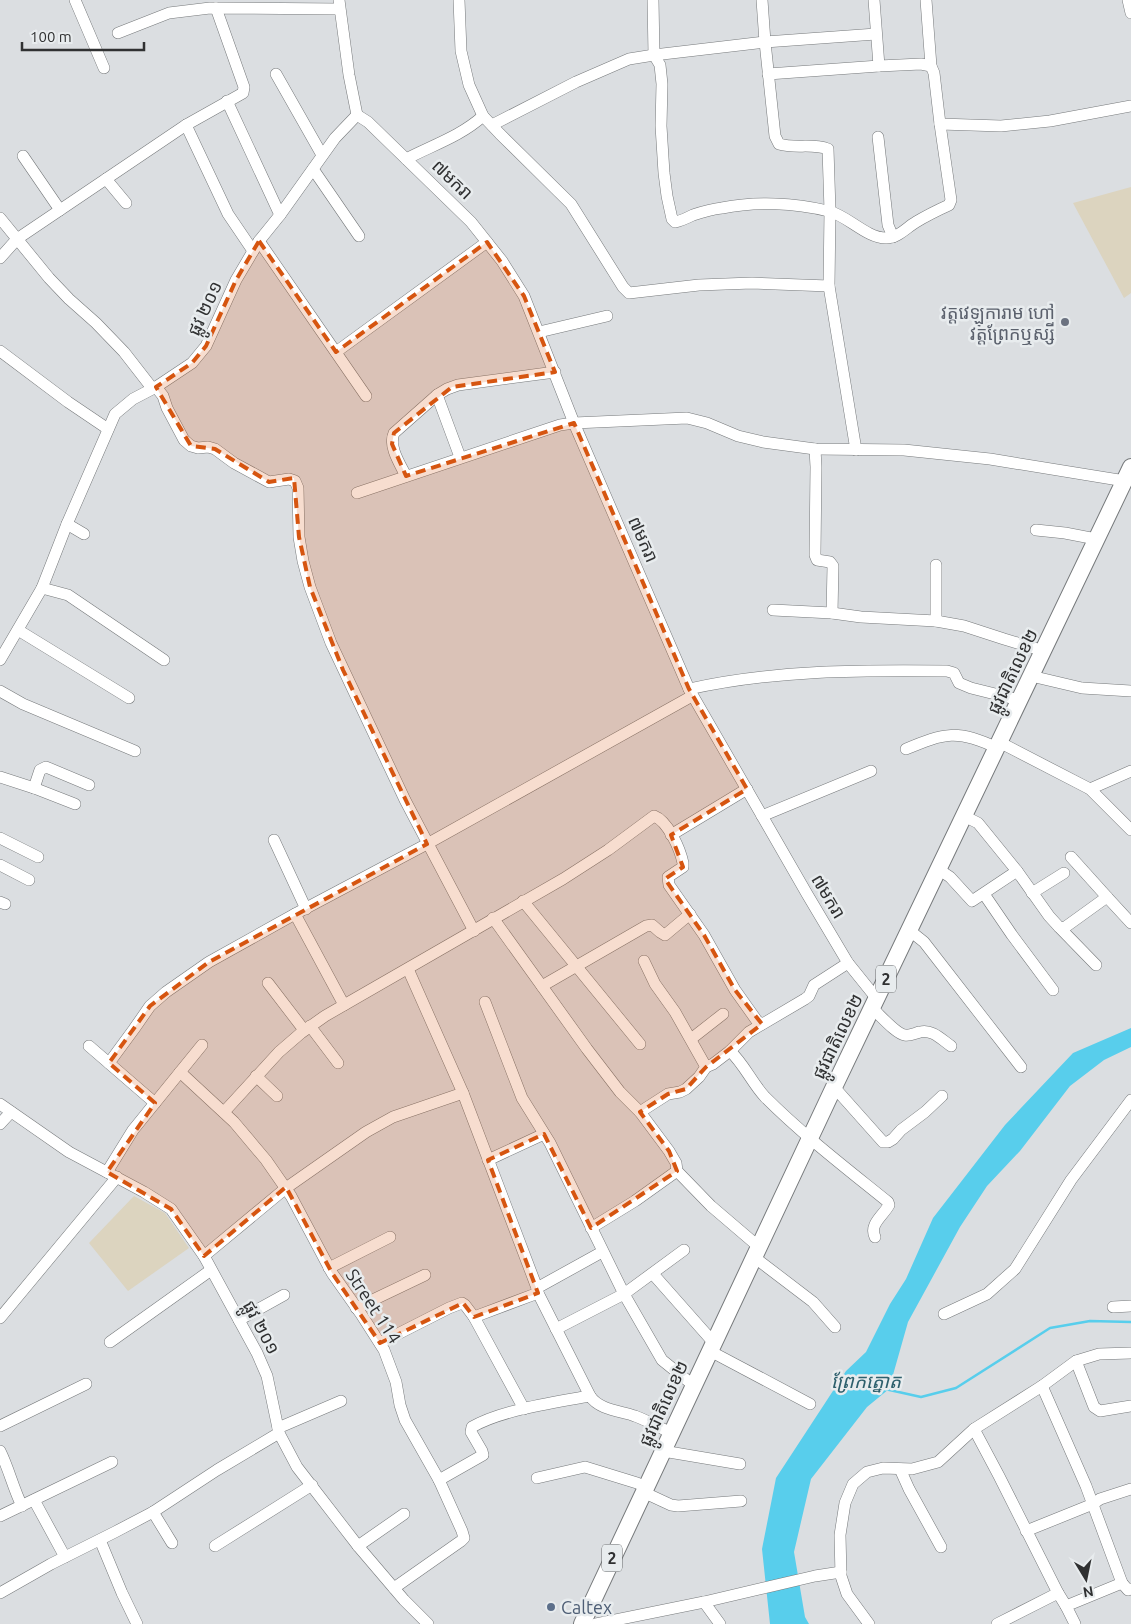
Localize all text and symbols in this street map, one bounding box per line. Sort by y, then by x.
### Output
scale bar [22,20,145,52]
text: 100 m [30,28,72,45]
street label: ៧មករា [429,155,477,203]
street label: ផ្លូវ ២០១ [183,278,232,342]
place label: វត្តវេឡុការាម ហៅ វត្តព្រែកឬស្សី [941,302,1055,345]
marker: វត្តវេឡុការាម ហៅ វត្តព្រែកឬស្សី [1059,316,1071,328]
street label: ៧មករា [625,513,663,565]
street label: ផ្លូវជាតិលេខ២ [983,625,1048,720]
street label: ៧មករា [808,870,850,922]
road number: 2 [876,966,896,992]
street label: ផ្លូវជាតិលេខ២ [808,990,873,1085]
street label: Street 114 [343,1265,405,1347]
street label: ផ្លូវ ២០១ [233,1297,284,1361]
street label: ផ្លូវជាតិលេខ២ [634,1357,698,1452]
water label: ព្រែកត្នោត [831,1370,902,1393]
road number: 2 [602,1545,622,1572]
north arrow [1061,1554,1111,1604]
text: N [1082,1583,1095,1601]
place label: Caltex [561,1597,612,1617]
marker: Caltex [545,1601,557,1613]

